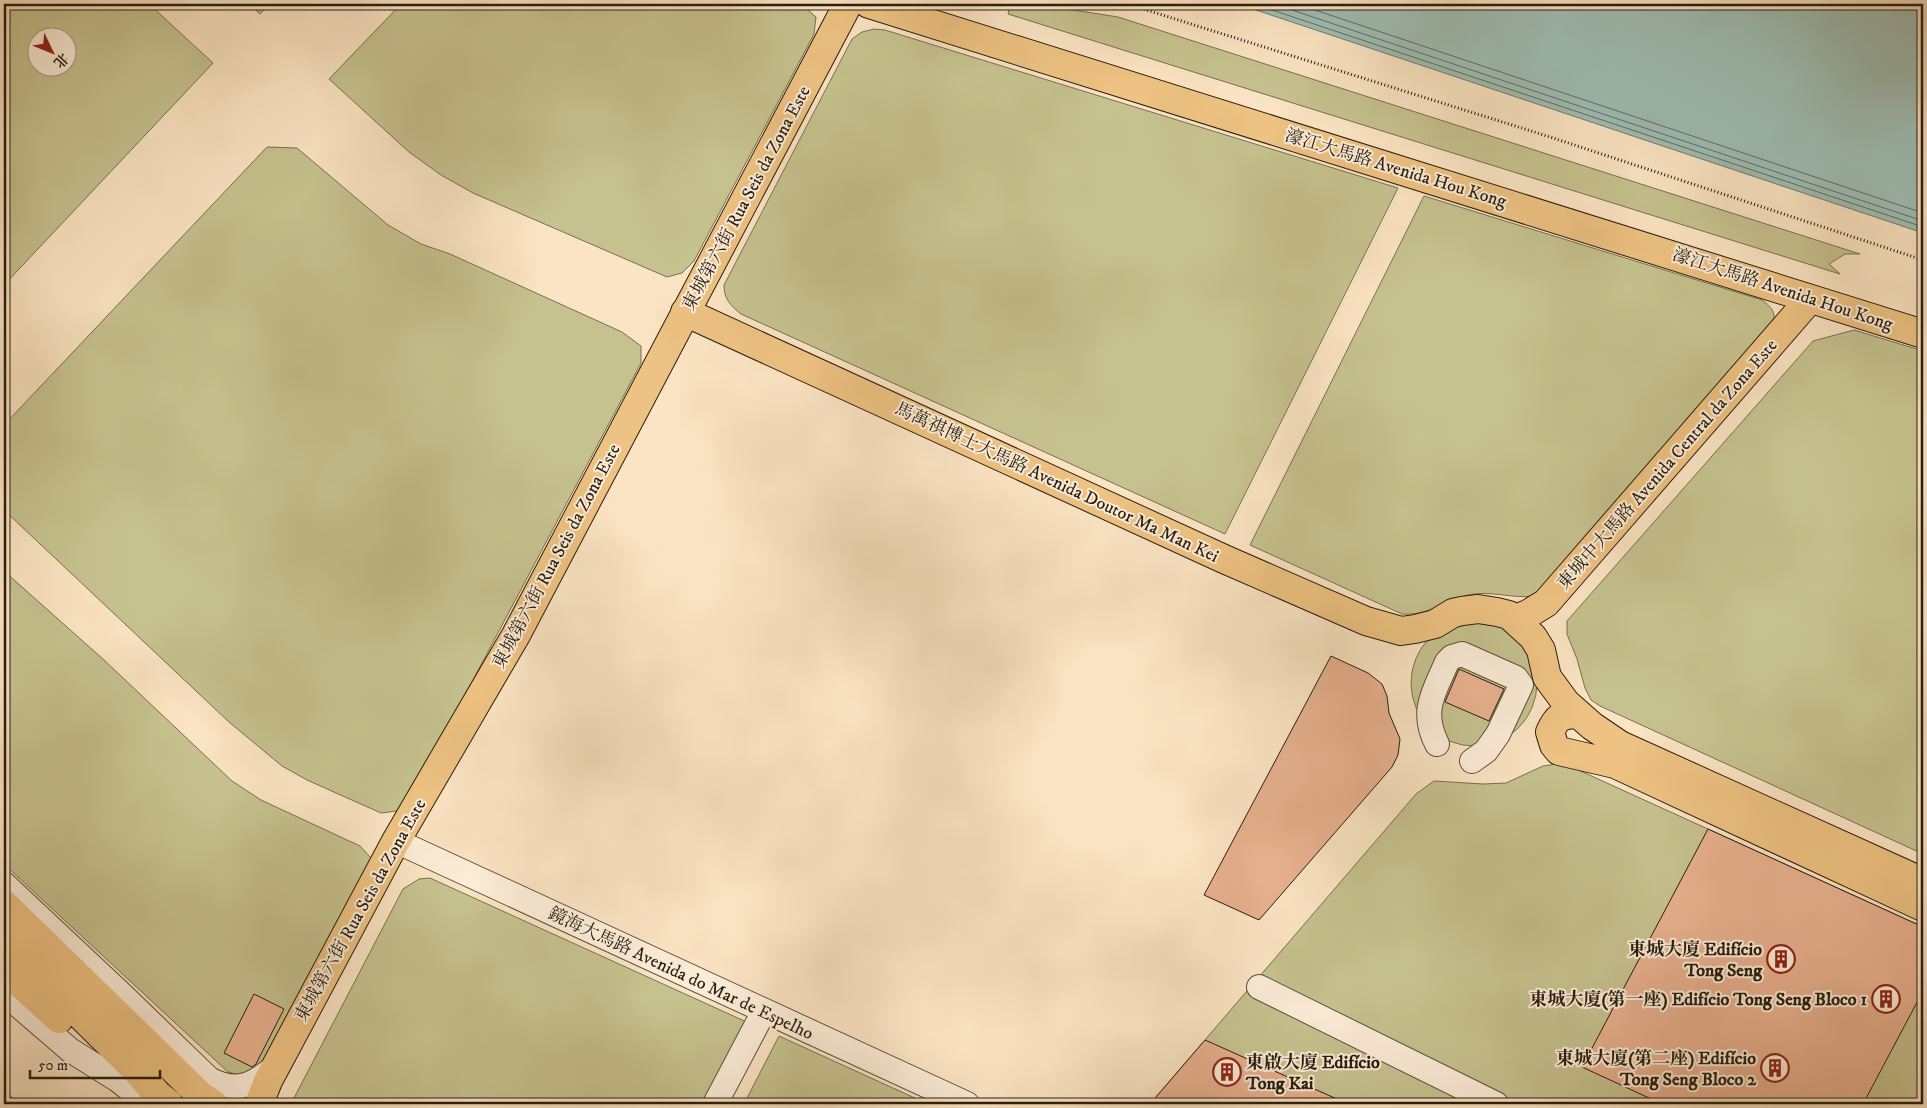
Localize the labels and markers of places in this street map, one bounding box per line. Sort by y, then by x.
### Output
place label: 東城大廈 Edifício Tong Seng [1628,939,1763,982]
building icon: 東城大廈 Edifício Tong Seng [1766,944,1796,974]
building icon: 東城大廈(第一座) Edifício Tong Seng Bloco 1 [1871,984,1901,1014]
place label: 東城大廈(第一座) Edifício Tong Seng Bloco 1 [1530,989,1867,1011]
place label: 東城大廈(第二座) Edifício Tong Seng Bloco 2 [1556,1048,1757,1091]
place label: 東啟大廈 Edifício Tong Kai [1245,1052,1380,1095]
building icon: 東城大廈(第二座) Edifício Tong Seng Bloco 2 [1760,1053,1790,1083]
building icon: 東啟大廈 Edifício Tong Kai [1212,1057,1242,1087]

